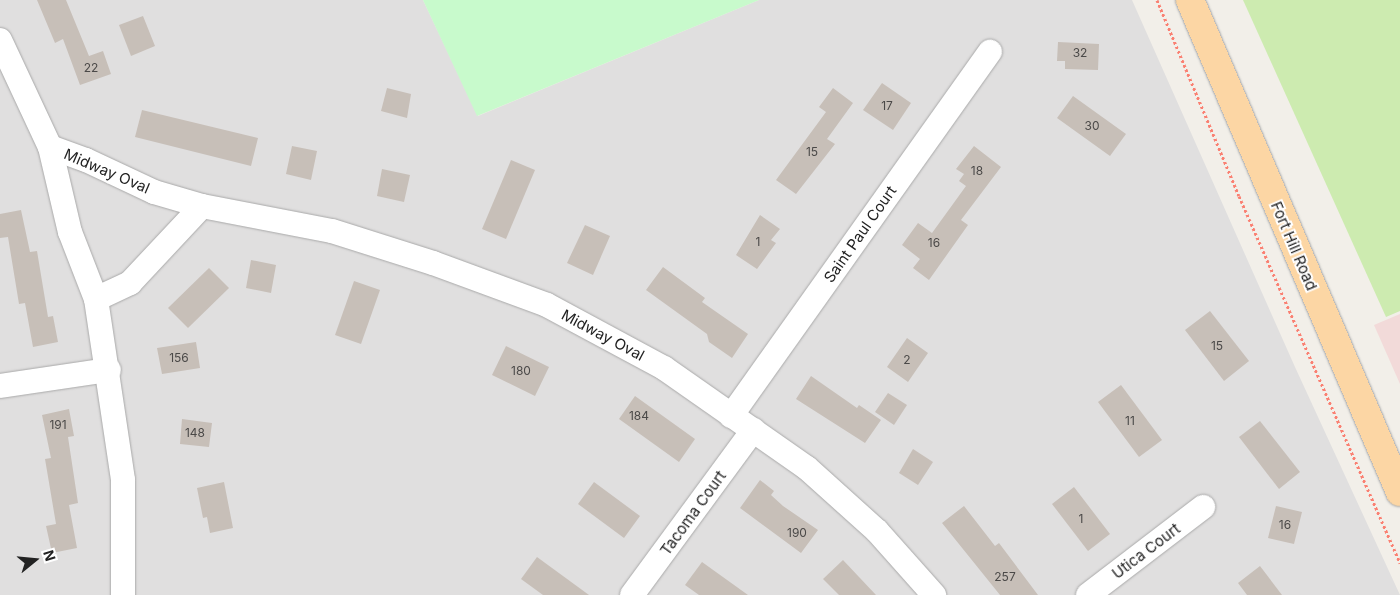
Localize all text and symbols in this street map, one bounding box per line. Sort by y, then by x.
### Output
house number: 32 [1073,46,1087,60]
house number: 22 [84,61,98,75]
house number: 17 [881,99,893,113]
house number: 30 [1085,119,1099,133]
street label: Midway Oval [61,145,153,197]
house number: 15 [806,145,818,159]
house number: 18 [971,164,983,178]
street label: Saint Paul Court [820,182,900,286]
street label: Fort Hill Road [1267,199,1321,293]
house number: 1 [756,235,760,249]
house number: 16 [928,236,940,250]
street label: Midway Oval [558,306,648,364]
house number: 15 [1211,339,1223,353]
house number: 156 [169,351,189,365]
house number: 2 [903,353,911,367]
house number: 180 [511,364,531,378]
house number: 184 [629,409,649,423]
house number: 11 [1125,414,1135,428]
house number: 191 [49,418,67,432]
house number: 148 [185,426,205,440]
street label: Tacoma Court [656,467,730,559]
house number: 1 [1079,512,1083,526]
house number: 16 [1279,518,1291,532]
street label: Utica Court [1108,520,1184,582]
house number: 190 [787,526,807,540]
north arrow [10,535,60,585]
text: N [40,548,60,563]
house number: 257 [994,570,1016,584]

